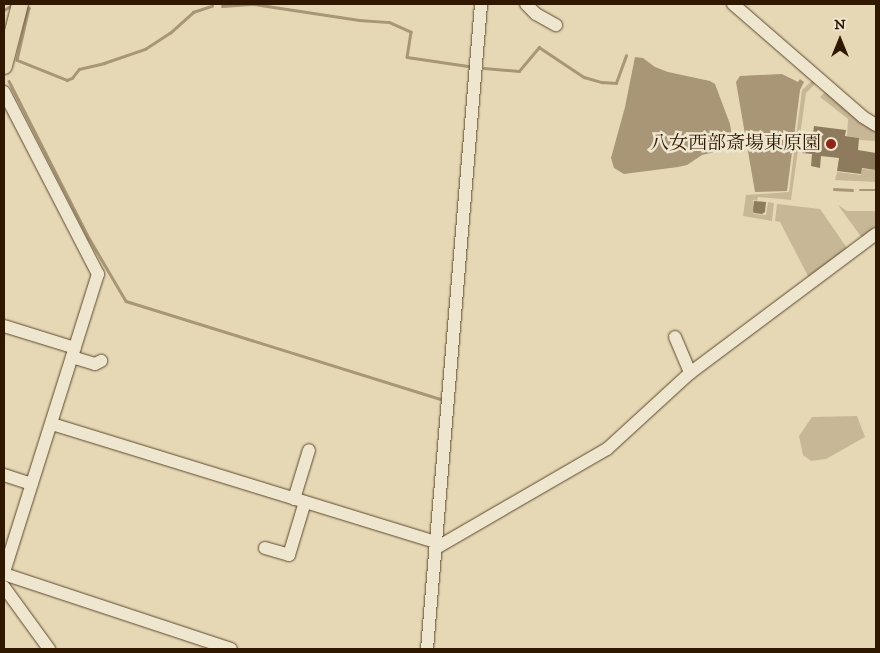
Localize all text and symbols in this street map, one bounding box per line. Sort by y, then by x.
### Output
north arrow [815,15,865,65]
text: N [834,16,846,34]
place label: 八女西部斎場東原園 [650,133,821,155]
marker: 八女西部斎場東原園 [825,138,837,150]

